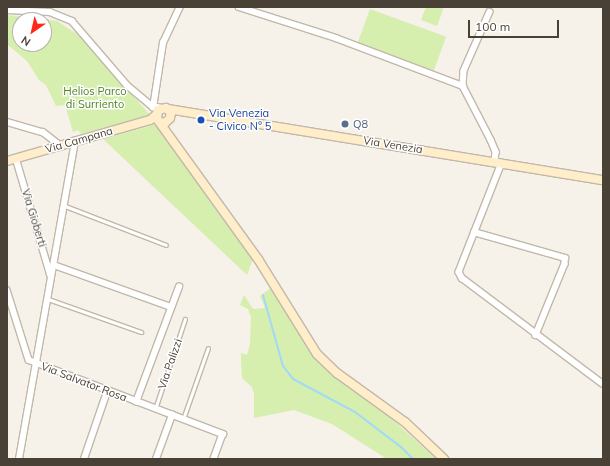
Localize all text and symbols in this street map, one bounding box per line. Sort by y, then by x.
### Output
north arrow [12,12,52,52]
scale bar [470,12,561,38]
text: 100 m [475,19,510,34]
text: N [18,33,33,49]
park label: Helios Parco di Surriento [63,85,127,111]
place label: Via Venezia - Civico N° 5 [209,107,271,133]
marker: Via Venezia - Civico N° 5 [196,115,206,125]
place label: Q8 [353,117,368,131]
marker: Q8 [340,119,350,129]
street label: Via Campana [44,124,114,156]
street label: Via Venezia [362,134,424,156]
street label: Via Gioberti [19,187,49,249]
street label: Via Palizzi [155,337,185,391]
street label: Via Salvator Rosa [39,360,129,404]

